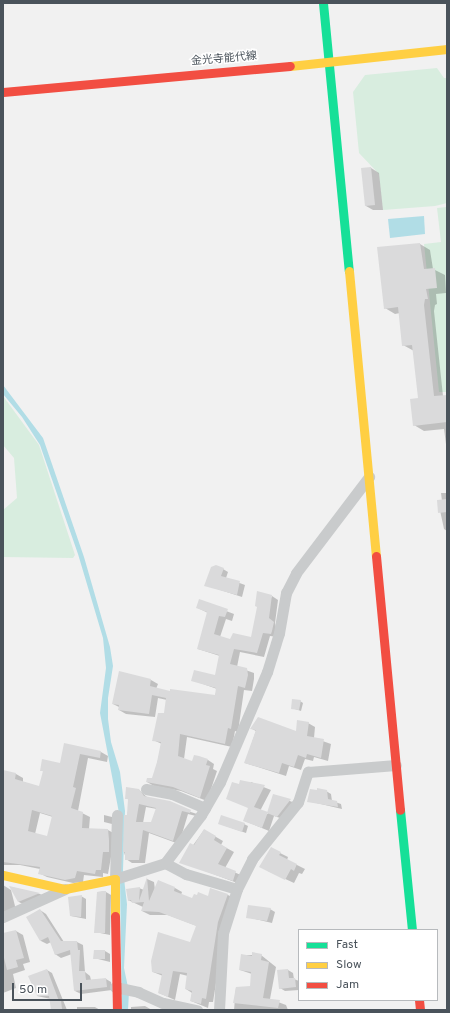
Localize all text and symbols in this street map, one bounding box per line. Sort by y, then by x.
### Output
street label: 金光寺能代線 [191,50,257,68]
legend [298,929,438,1001]
text: Fast [336,937,358,953]
text: Slow [336,957,362,973]
scale bar [14,975,84,1001]
text: Jam [336,977,359,993]
text: 50 m [19,982,47,998]

